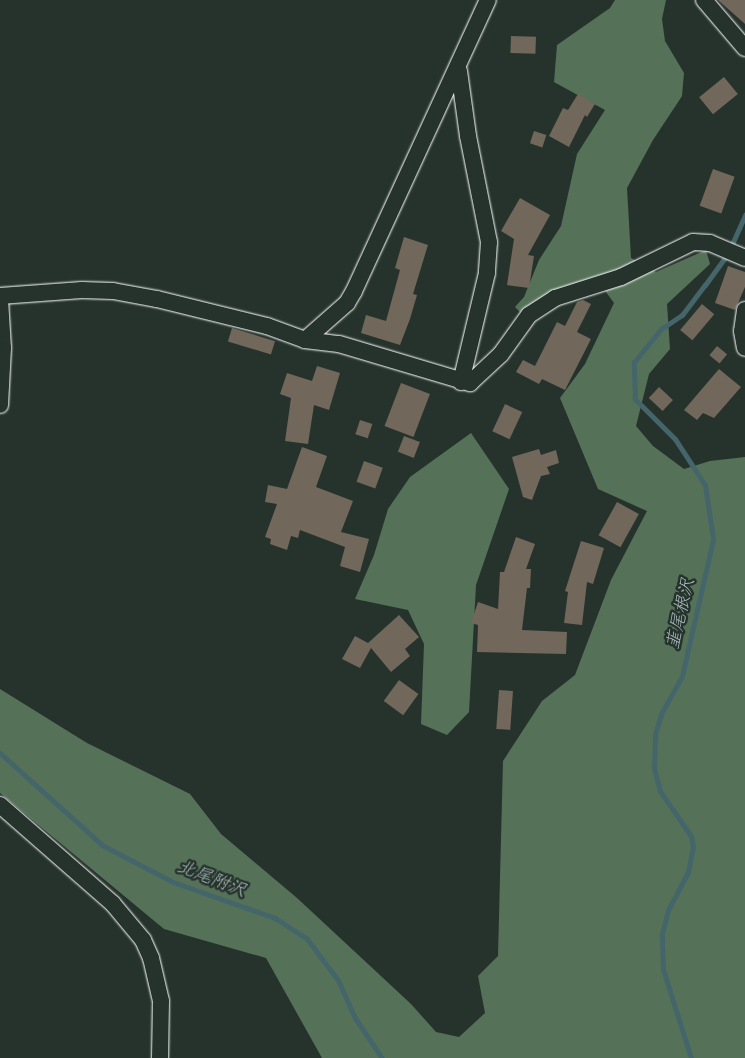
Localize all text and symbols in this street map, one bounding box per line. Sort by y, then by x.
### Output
water label: 韮尾根沢 [663,576,701,652]
water label: 北尾附沢 [174,857,248,903]

